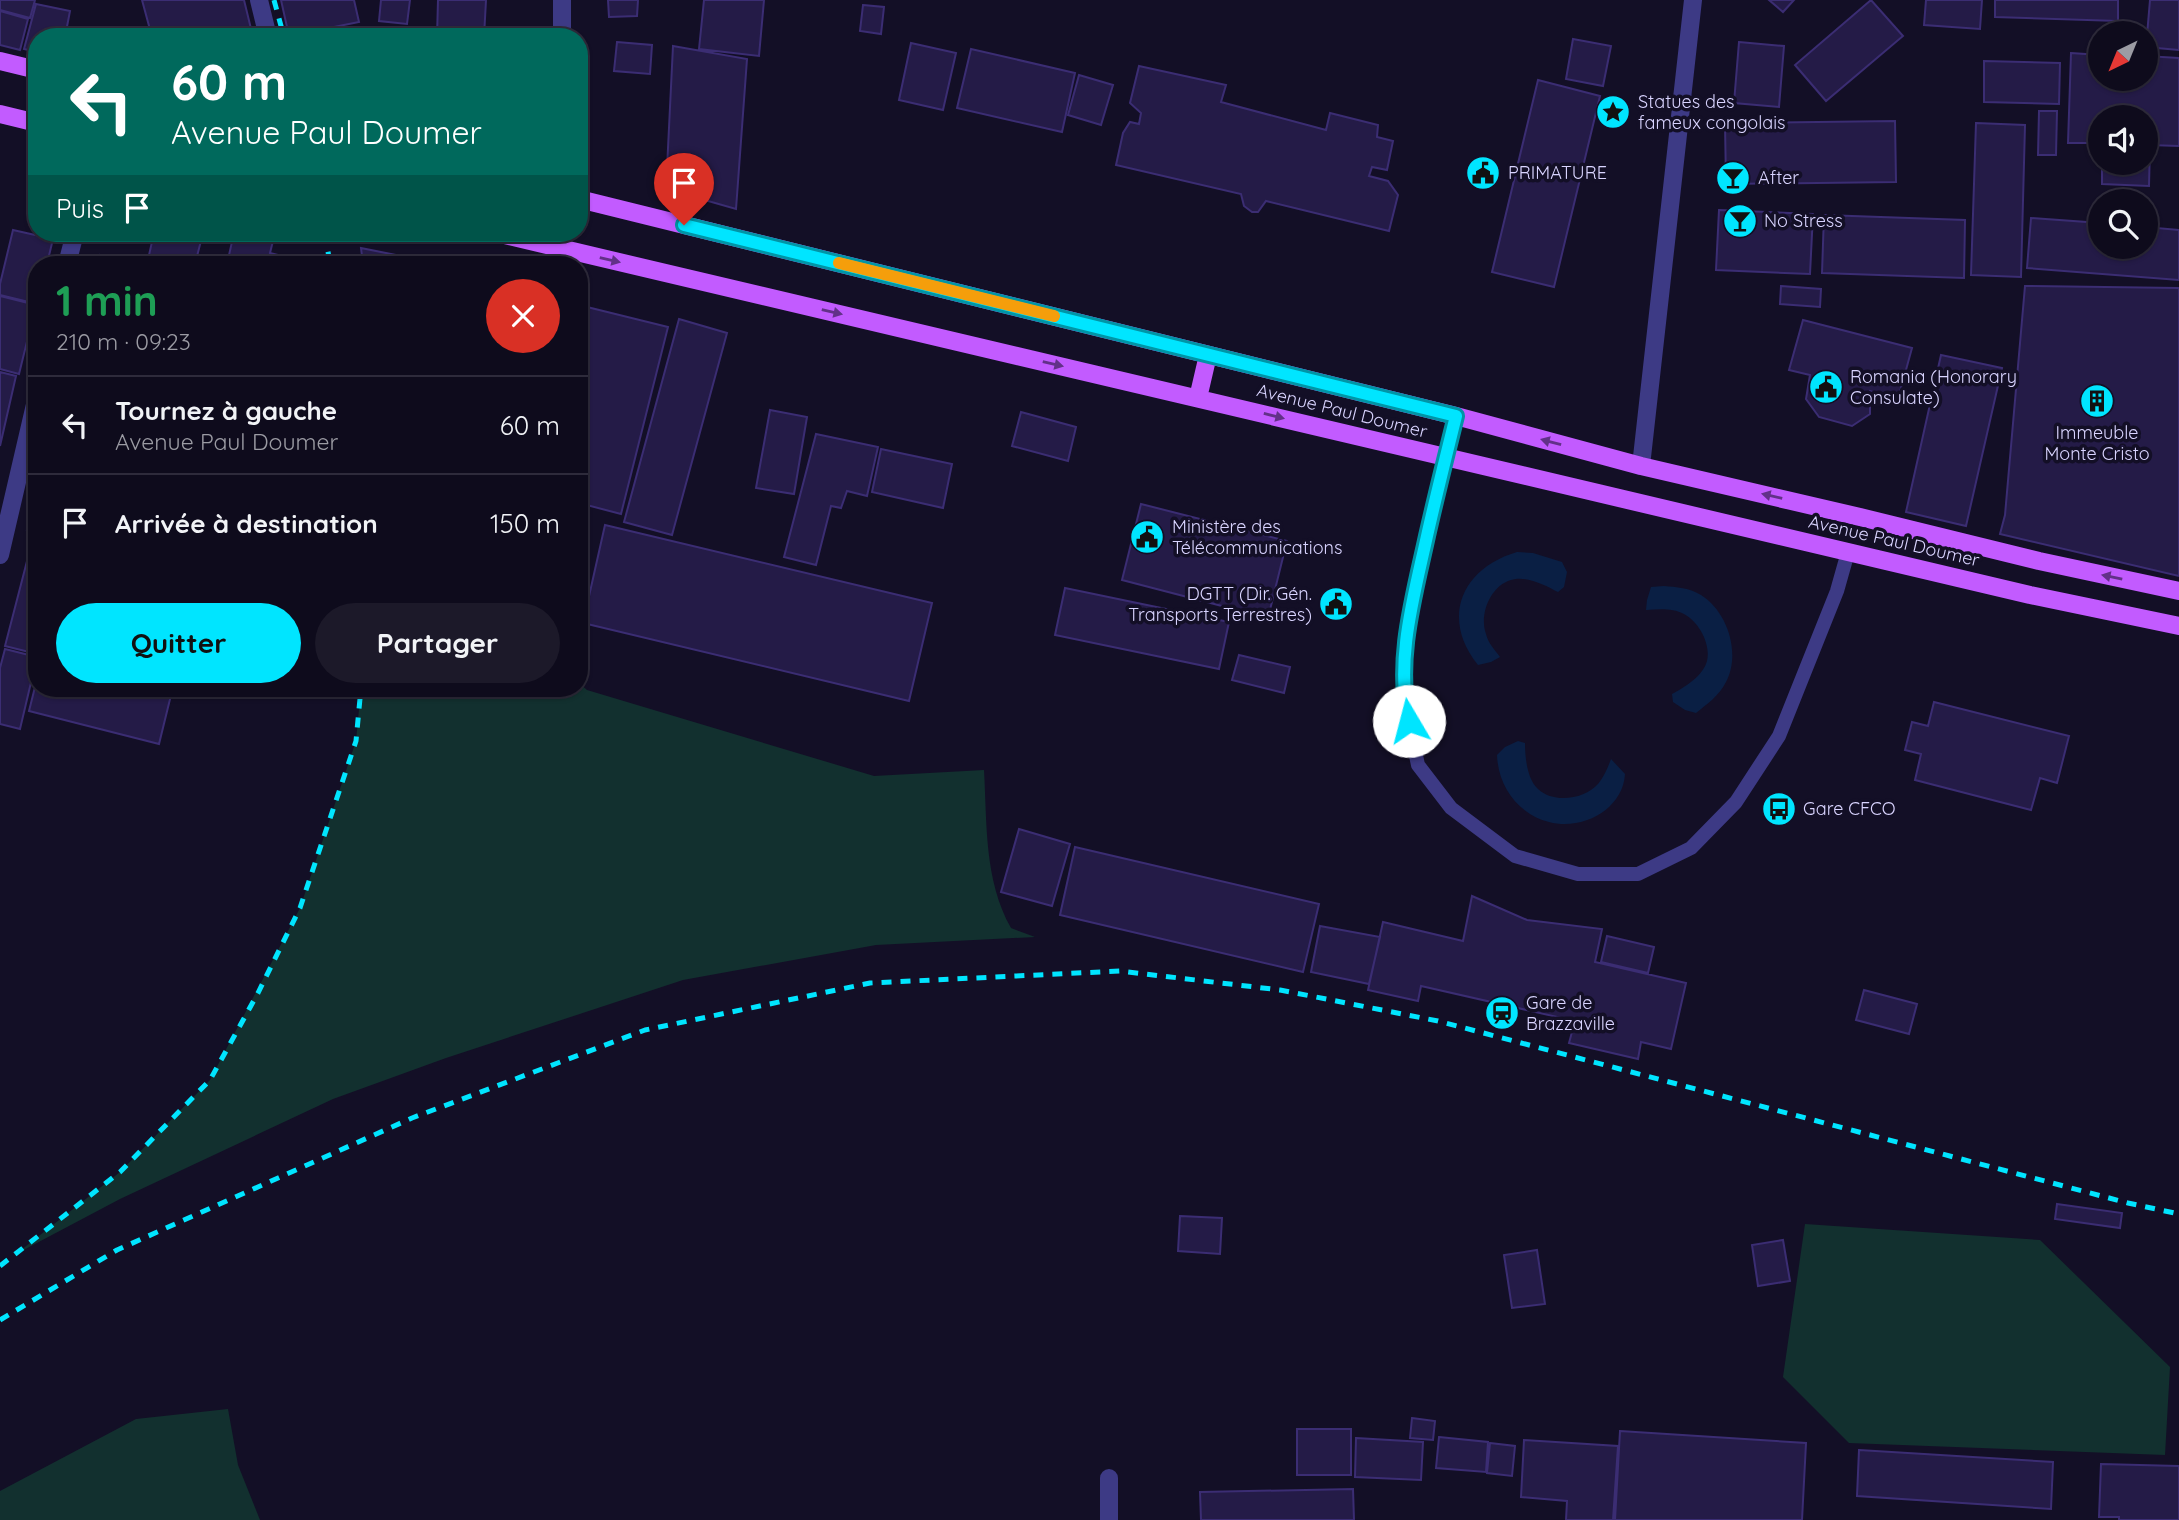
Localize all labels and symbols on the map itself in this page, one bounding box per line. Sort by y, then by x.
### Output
north arrow [2088,21,2158,91]
place label: Statues des fameux congolais [1638,90,1786,134]
place icon: Statues des fameux congolais [1594,93,1632,131]
pin [654,153,714,225]
public building icon: PRIMATURE [1464,154,1502,192]
bar icon: After [1714,159,1752,197]
place label: PRIMATURE [1508,161,1607,184]
place label: After [1758,166,1799,189]
bar icon: No Stress [1721,202,1759,240]
place label: No Stress [1764,209,1843,232]
one-way arrow [599,255,621,266]
one-way arrow [821,307,843,318]
one-way arrow [1042,358,1064,369]
place label: Romania (Honorary Consulate) [1850,365,2017,409]
public building icon: Romania (Honorary Consulate) [1807,368,1845,406]
street label: Avenue Paul Doumer [1255,378,1430,443]
building icon: Immeuble Monte Cristo [2078,382,2116,420]
one-way arrow [1264,411,1286,422]
place label: Immeuble Monte Cristo [2044,421,2150,465]
one-way arrow [1540,436,1561,446]
one-way arrow [1761,490,1783,501]
street label: Avenue Paul Doumer [1806,510,1982,571]
place label: Ministère des Télécommunications [1172,515,1342,559]
public building icon: Ministère des Télécommunications [1128,518,1166,556]
one-way arrow [2101,571,2123,582]
place label: DGTT (Dir. Gén. Transports Terrestres) [1128,582,1312,626]
public building icon: DGTT (Dir. Gén. Transports Terrestres) [1317,585,1355,623]
position arrow [1372,684,1446,758]
bus stop icon: Gare CFCO [1760,790,1798,828]
place label: Gare CFCO [1803,797,1896,820]
place label: Gare de Brazzaville [1526,991,1615,1035]
station icon: Gare de Brazzaville [1483,994,1521,1032]

